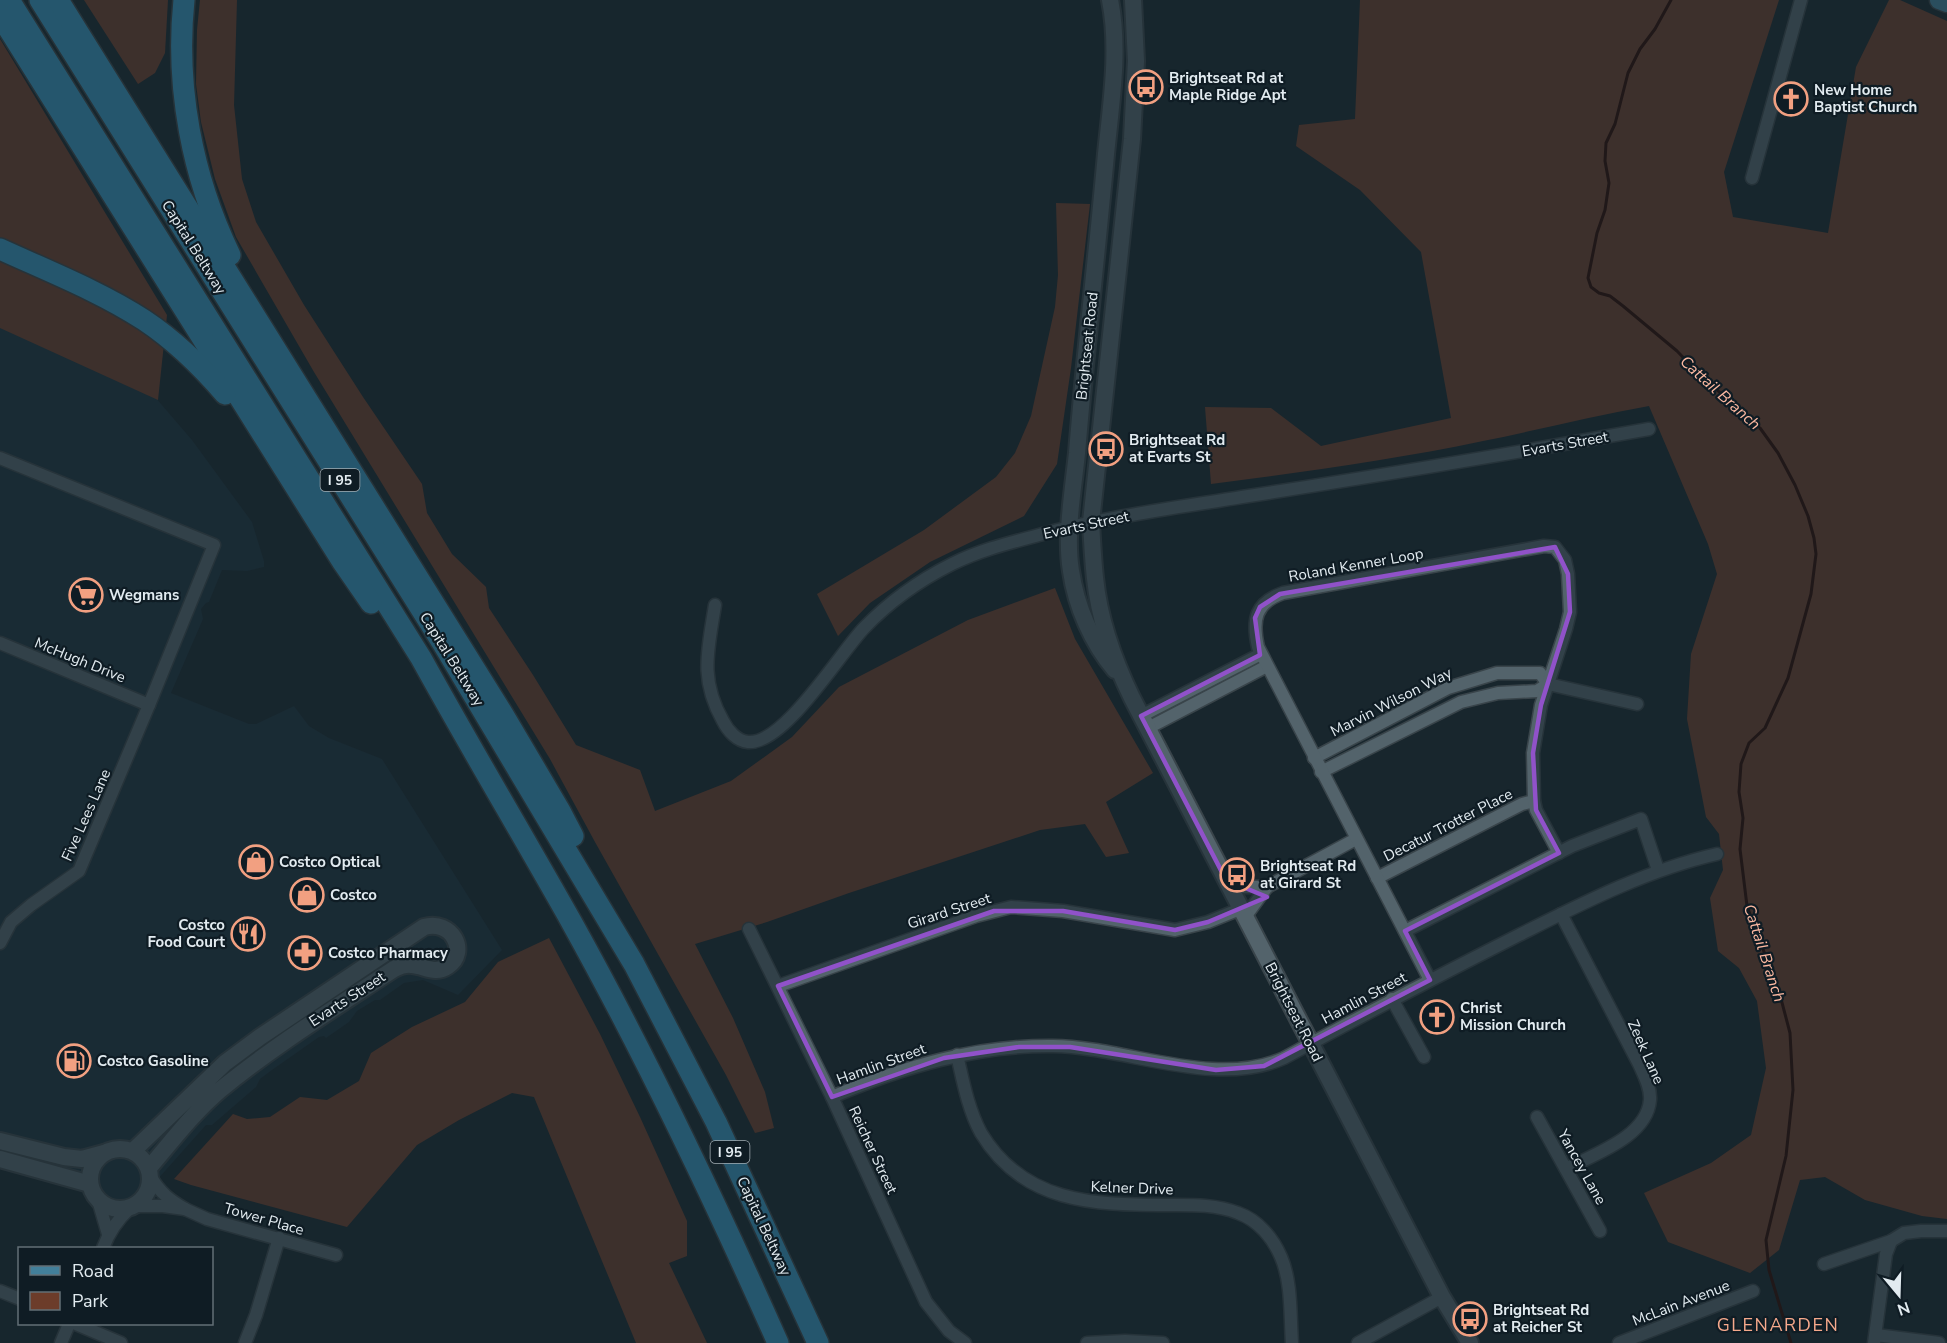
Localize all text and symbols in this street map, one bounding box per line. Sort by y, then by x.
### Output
place label: Brightseat Rd at Maple Ridge Apt [1169,68,1287,105]
bus stop icon: Brightseat Rd at Maple Ridge Apt [1128,69,1164,105]
place label: New Home Baptist Church [1814,80,1917,117]
church icon: New Home Baptist Church [1773,81,1809,117]
street label: Capital Beltway [157,196,231,298]
street label: Brightseat Road [1071,291,1103,401]
water label: Cattail Branch [1675,351,1765,435]
street label: Evarts Street [1520,426,1610,461]
place label: Brightseat Rd at Evarts St [1129,430,1225,467]
bus stop icon: Brightseat Rd at Evarts St [1088,431,1124,467]
road number: I 95 [320,469,360,491]
street label: Evarts Street [1041,506,1131,544]
street label: Roland Kenner Loop [1287,543,1425,587]
supermarket icon: Wegmans [68,577,104,613]
place label: Wegmans [109,585,179,605]
street label: Capital Beltway [415,608,489,710]
street label: McHugh Drive [32,633,128,687]
street label: Marvin Wilson Way [1327,663,1455,741]
street label: Five Lees Lane [57,766,115,864]
street label: Decatur Trotter Place [1380,784,1516,866]
shop icon: Costco Optical [238,844,274,880]
place label: Costco Optical [279,852,380,872]
place label: Brightseat Rd at Girard St [1260,856,1356,893]
bus stop icon: Brightseat Rd at Girard St [1219,857,1255,893]
shop icon: Costco [289,877,325,913]
place label: Costco [330,885,377,905]
street label: Girard Street [905,888,994,934]
water label: Cattail Branch [1738,901,1790,1005]
place label: Costco Food Court [147,915,225,952]
restaurant icon: Costco Food Court [230,916,266,952]
pharmacy icon: Costco Pharmacy [287,935,323,971]
place label: Costco Pharmacy [328,943,448,963]
street label: Brightseat Road [1260,959,1328,1065]
street label: Evarts Street [305,966,390,1031]
street label: Hamlin Street [1318,967,1411,1029]
place label: Christ Mission Church [1460,998,1566,1035]
church icon: Christ Mission Church [1419,999,1455,1035]
street label: Zeek Lane [1623,1017,1669,1087]
street label: Hamlin Street [834,1038,929,1089]
fuel station icon: Costco Gasoline [56,1043,92,1079]
place label: Costco Gasoline [97,1051,209,1071]
street label: Reicher Street [844,1103,902,1198]
street label: Yancey Lane [1553,1125,1611,1208]
road number: I 95 [710,1141,750,1163]
street label: Capital Beltway [732,1173,796,1279]
street label: Kelner Drive [1090,1177,1174,1199]
street label: Tower Place [222,1198,306,1240]
legend [18,1247,213,1325]
text: Road [72,1259,114,1283]
north arrow [1869,1265,1929,1325]
street label: McLain Avenue [1629,1275,1733,1331]
text: Park [72,1289,109,1313]
text: N [1894,1296,1913,1321]
place label: Brightseat Rd at Reicher St [1493,1300,1589,1337]
bus stop icon: Brightseat Rd at Reicher St [1452,1301,1488,1337]
district label: GLENARDEN [1717,1313,1839,1337]

